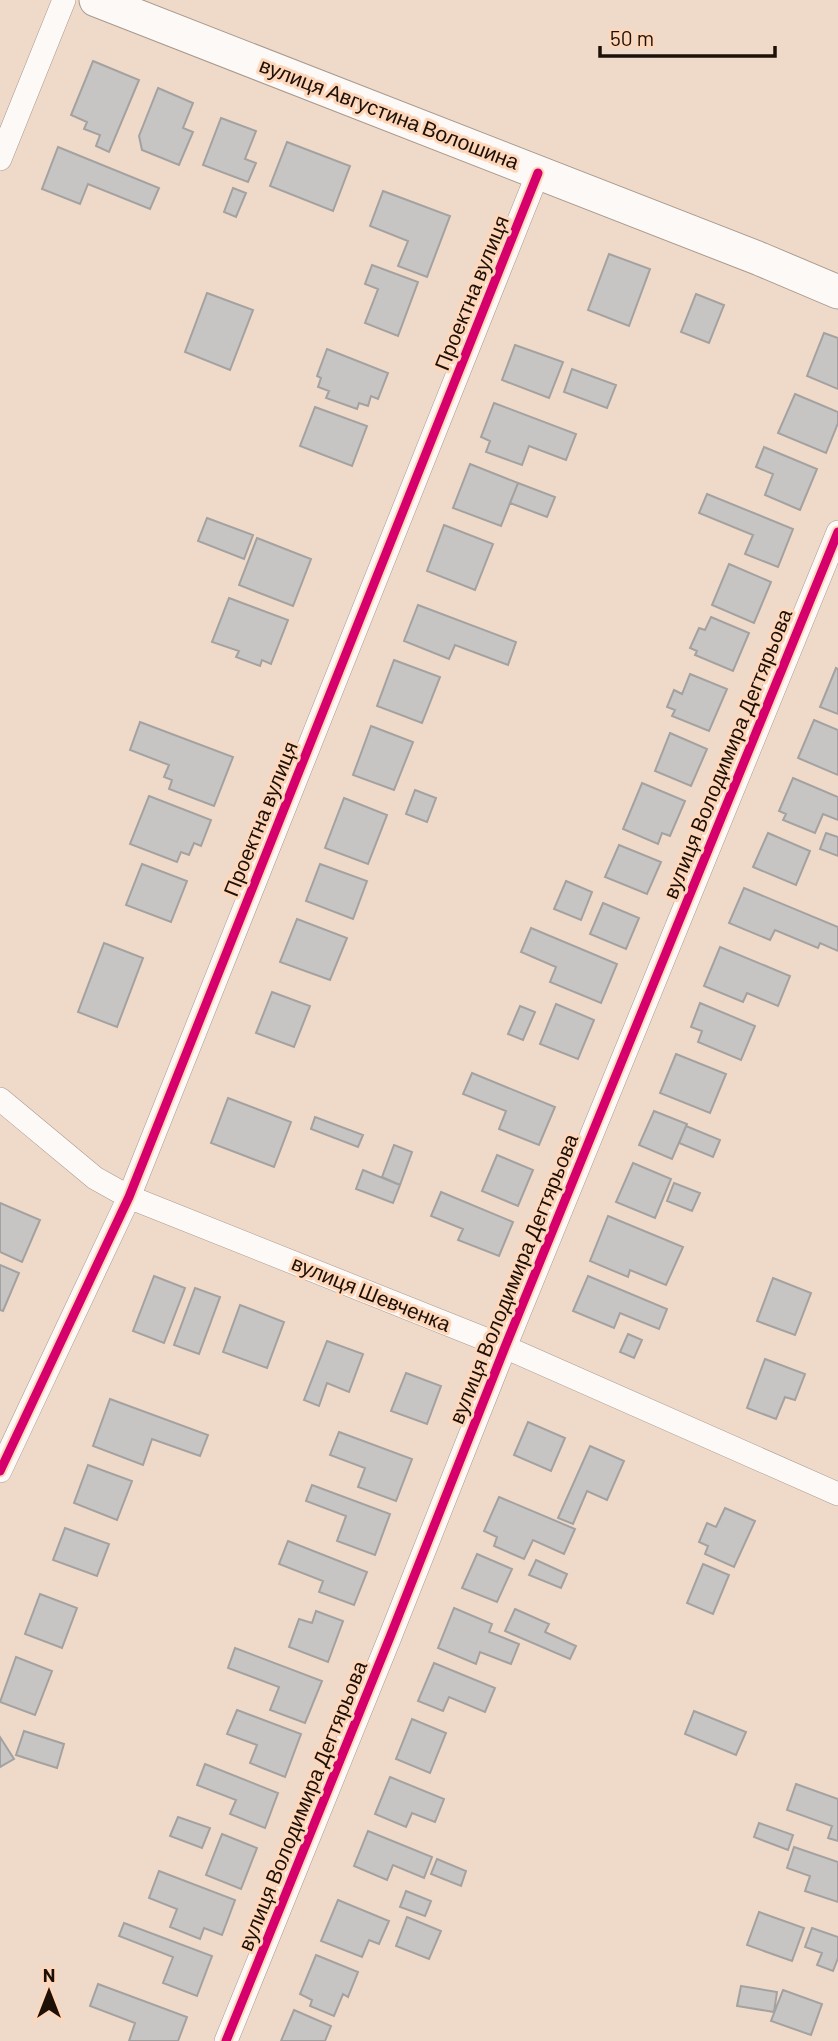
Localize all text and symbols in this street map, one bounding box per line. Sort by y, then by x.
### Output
scale bar [600,14,775,58]
text: 50 m [610,25,654,50]
street label: вулиця Августина Волошина [256,51,523,174]
street label: Проектна вулиця [428,211,513,374]
street label: вулиця Володимира Дегтярьова [657,605,796,902]
street label: Проектна вулиця [217,737,302,900]
street label: вулиця Володимира Дегтярьова [443,1130,582,1427]
street label: вулиця Шевченка [289,1249,455,1336]
street label: вулиця Володимира Дегтярьова [232,1657,371,1954]
north arrow [14,1957,84,2027]
text: N [43,1963,55,1986]

